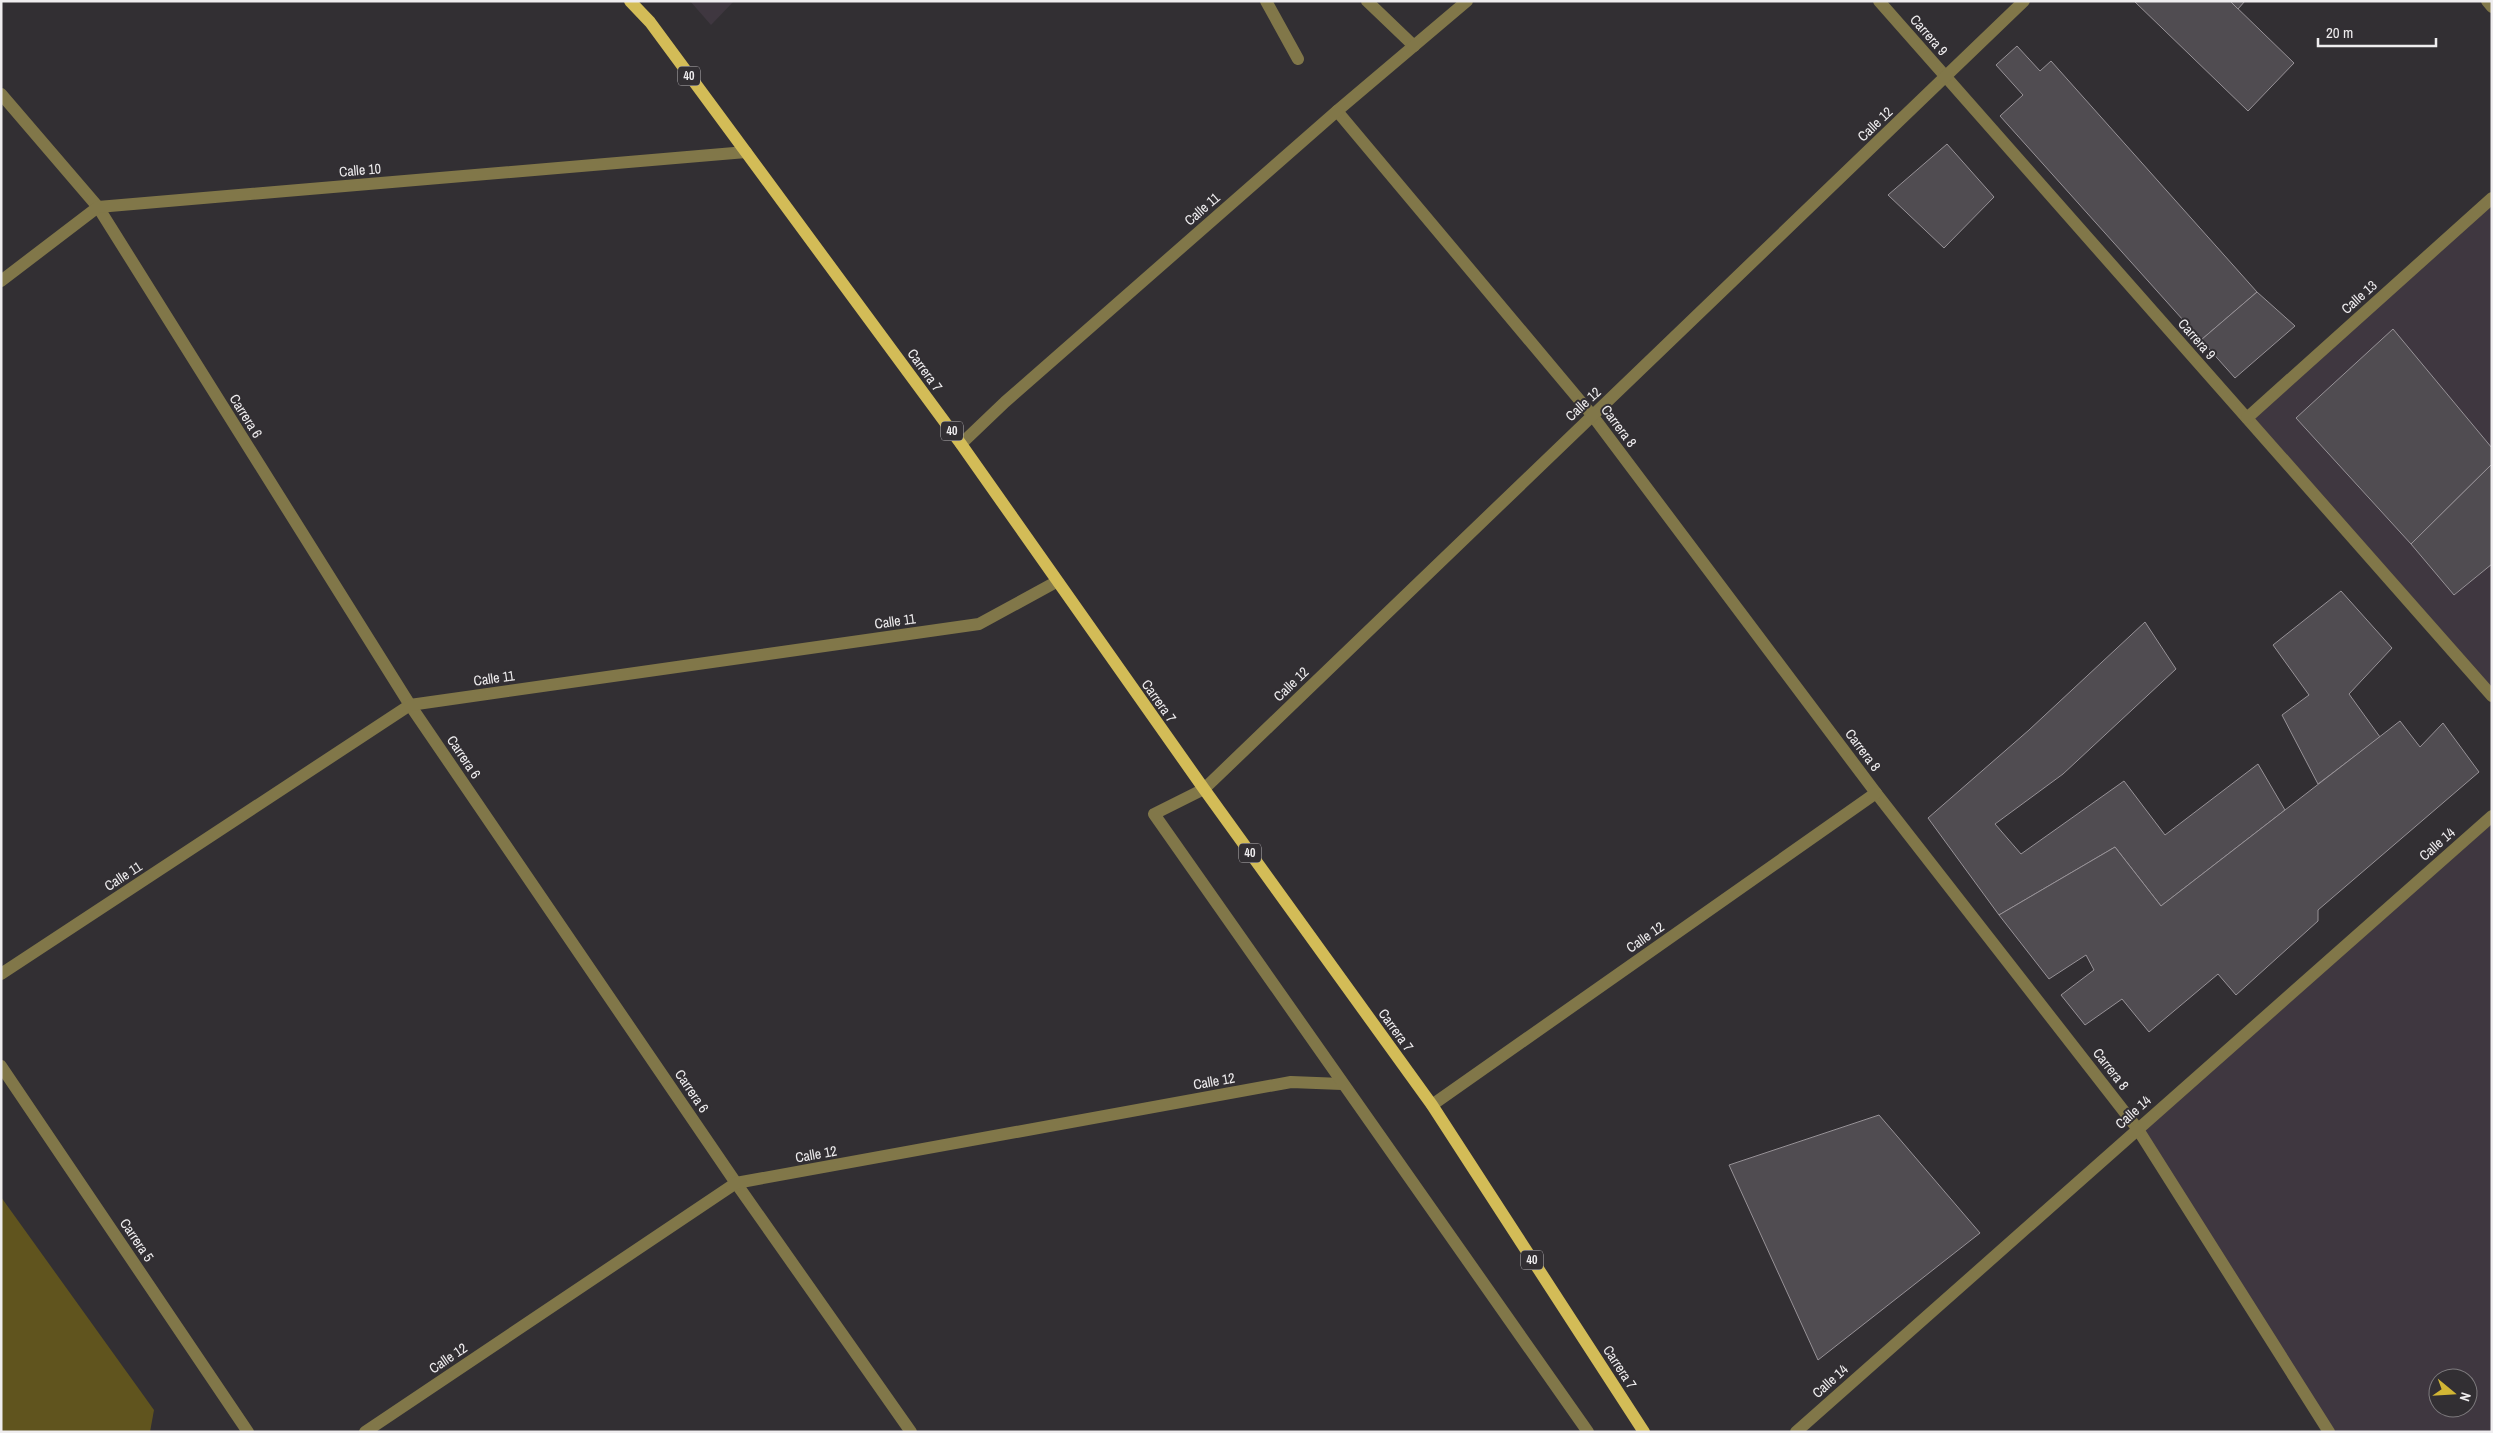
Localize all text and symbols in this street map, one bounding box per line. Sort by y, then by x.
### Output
street label: Carrera 9 [1906,11,1952,59]
scale bar [2318,15,2436,47]
text: 20 m [2326,22,2353,43]
road number: 40 [678,66,700,85]
street label: Calle 12 [1854,103,1896,145]
street label: Calle 10 [338,159,382,181]
street label: Calle 11 [1181,188,1224,229]
street label: Calle 13 [2337,276,2381,318]
street label: Carrera 9 [2174,315,2220,363]
street label: Carrera 7 [903,345,947,395]
street label: Calle 12 [1561,383,1605,425]
street label: Carrera 6 [226,391,266,441]
street label: Carrera 8 [1597,401,1641,451]
road number: 40 [941,422,963,441]
street label: Calle 11 [873,609,917,633]
street label: Calle 12 [1270,663,1312,705]
street label: Calle 11 [472,666,516,690]
street label: Carrera 7 [1138,676,1180,726]
street label: Carrera 8 [1841,725,1885,775]
street label: Carrera 6 [443,732,485,782]
street label: Calle 14 [2415,823,2459,865]
road number: 40 [1239,844,1261,862]
street label: Calle 11 [101,857,146,895]
street label: Calle 12 [1623,918,1667,956]
street label: Carrera 7 [1374,1005,1418,1055]
street label: Carrera 8 [2089,1044,2133,1094]
street label: Carrera 6 [671,1066,713,1116]
street label: Calle 12 [1192,1068,1236,1094]
street label: Calle 14 [2111,1091,2155,1133]
street label: Calle 12 [794,1141,838,1167]
street label: Carrera 5 [116,1215,158,1265]
road number: 40 [1521,1250,1543,1270]
street label: Calle 12 [426,1339,470,1377]
street label: Carrera 7 [1599,1342,1641,1392]
street label: Calle 14 [1808,1360,1852,1402]
north arrow [2428,1368,2478,1418]
text: N [2456,1390,2475,1404]

